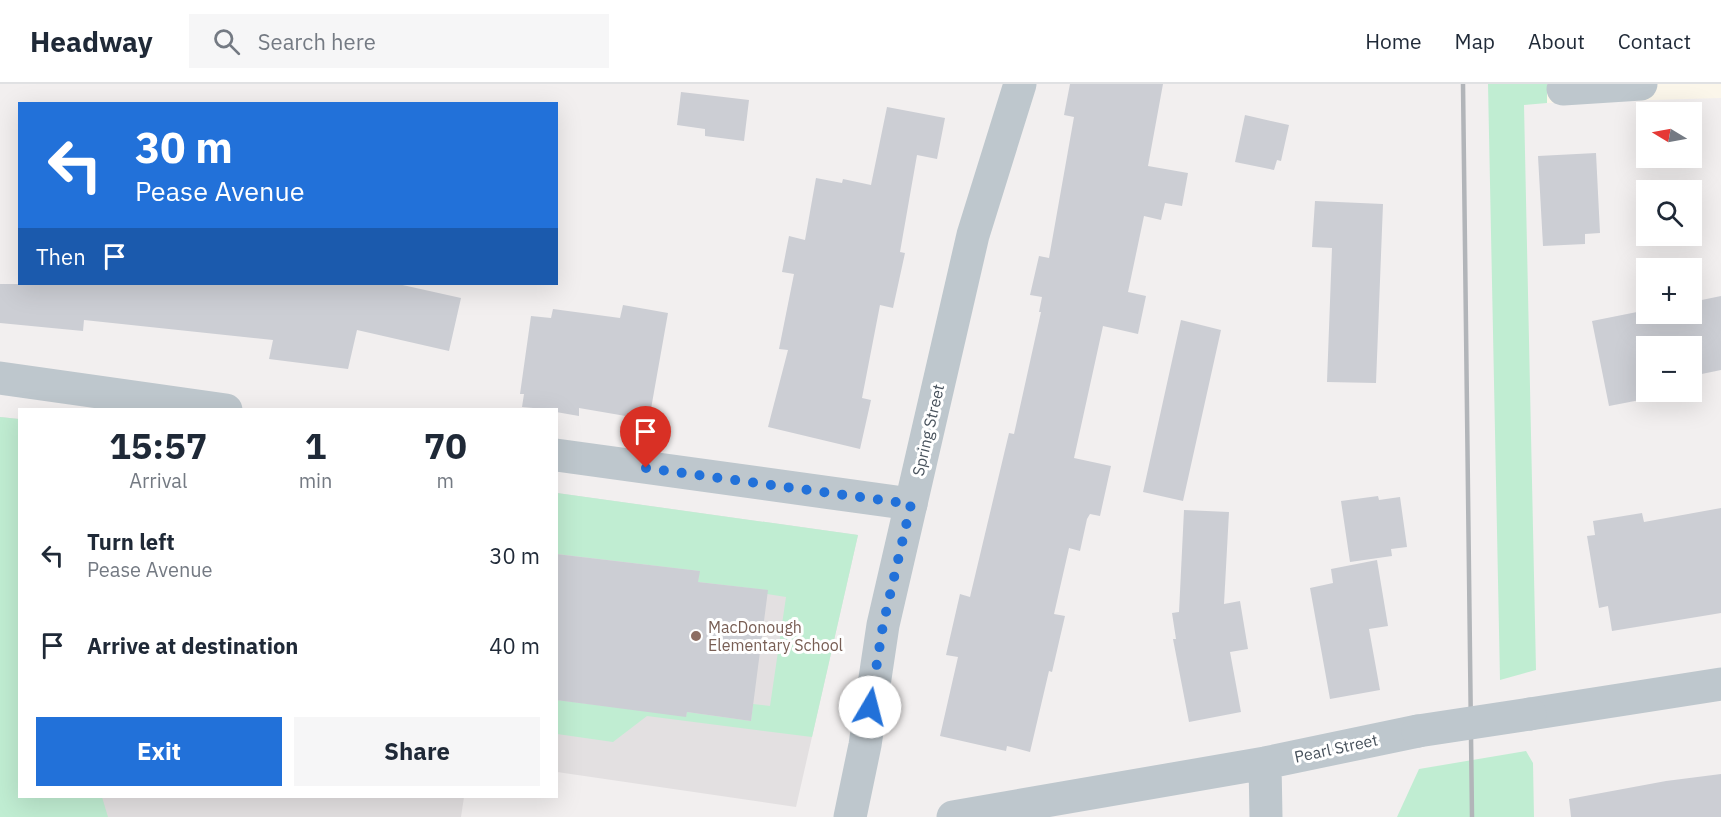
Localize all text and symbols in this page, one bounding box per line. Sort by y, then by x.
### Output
search box [189,14,609,68]
text: Headway [30,23,153,60]
icon: search [210,25,243,58]
text: Search here [258,27,376,56]
text: Home [1365,27,1422,55]
text: Map [1455,27,1495,55]
text: About [1528,27,1585,55]
text: Contact [1618,27,1691,55]
north arrow [1636,102,1702,168]
map controls [1636,102,1702,402]
text: 30 m [135,120,233,175]
icon: left [36,126,114,204]
text: Pease Avenue [135,173,305,208]
button: search [1636,180,1702,246]
icon: arrive [98,240,131,273]
text: Then [36,242,86,271]
button: + [1636,258,1702,324]
button: − [1636,336,1702,402]
street label: Spring Street [908,382,948,478]
pin [620,406,671,468]
icon: arrive [629,415,662,448]
text: 15:57 [109,422,207,469]
text: 1 [305,422,326,469]
text: 70 [424,422,467,469]
text: Arrival [129,467,187,494]
text: min [299,467,332,494]
text: m [436,467,454,494]
text: Turn left [87,527,175,556]
icon: left [36,539,69,572]
text: 30 m [489,541,540,570]
text: Pease Avenue [87,556,213,583]
place label: MacDonough Elementary School [708,617,843,655]
icon: arrive [36,629,69,662]
marker: MacDonough Elementary School [689,629,703,643]
text: Arrive at destination [87,631,298,660]
text: 40 m [489,631,540,660]
position arrow [838,675,902,739]
button: Exit [36,717,282,786]
button: Share [294,717,540,786]
street label: Pearl Street [1293,729,1379,767]

